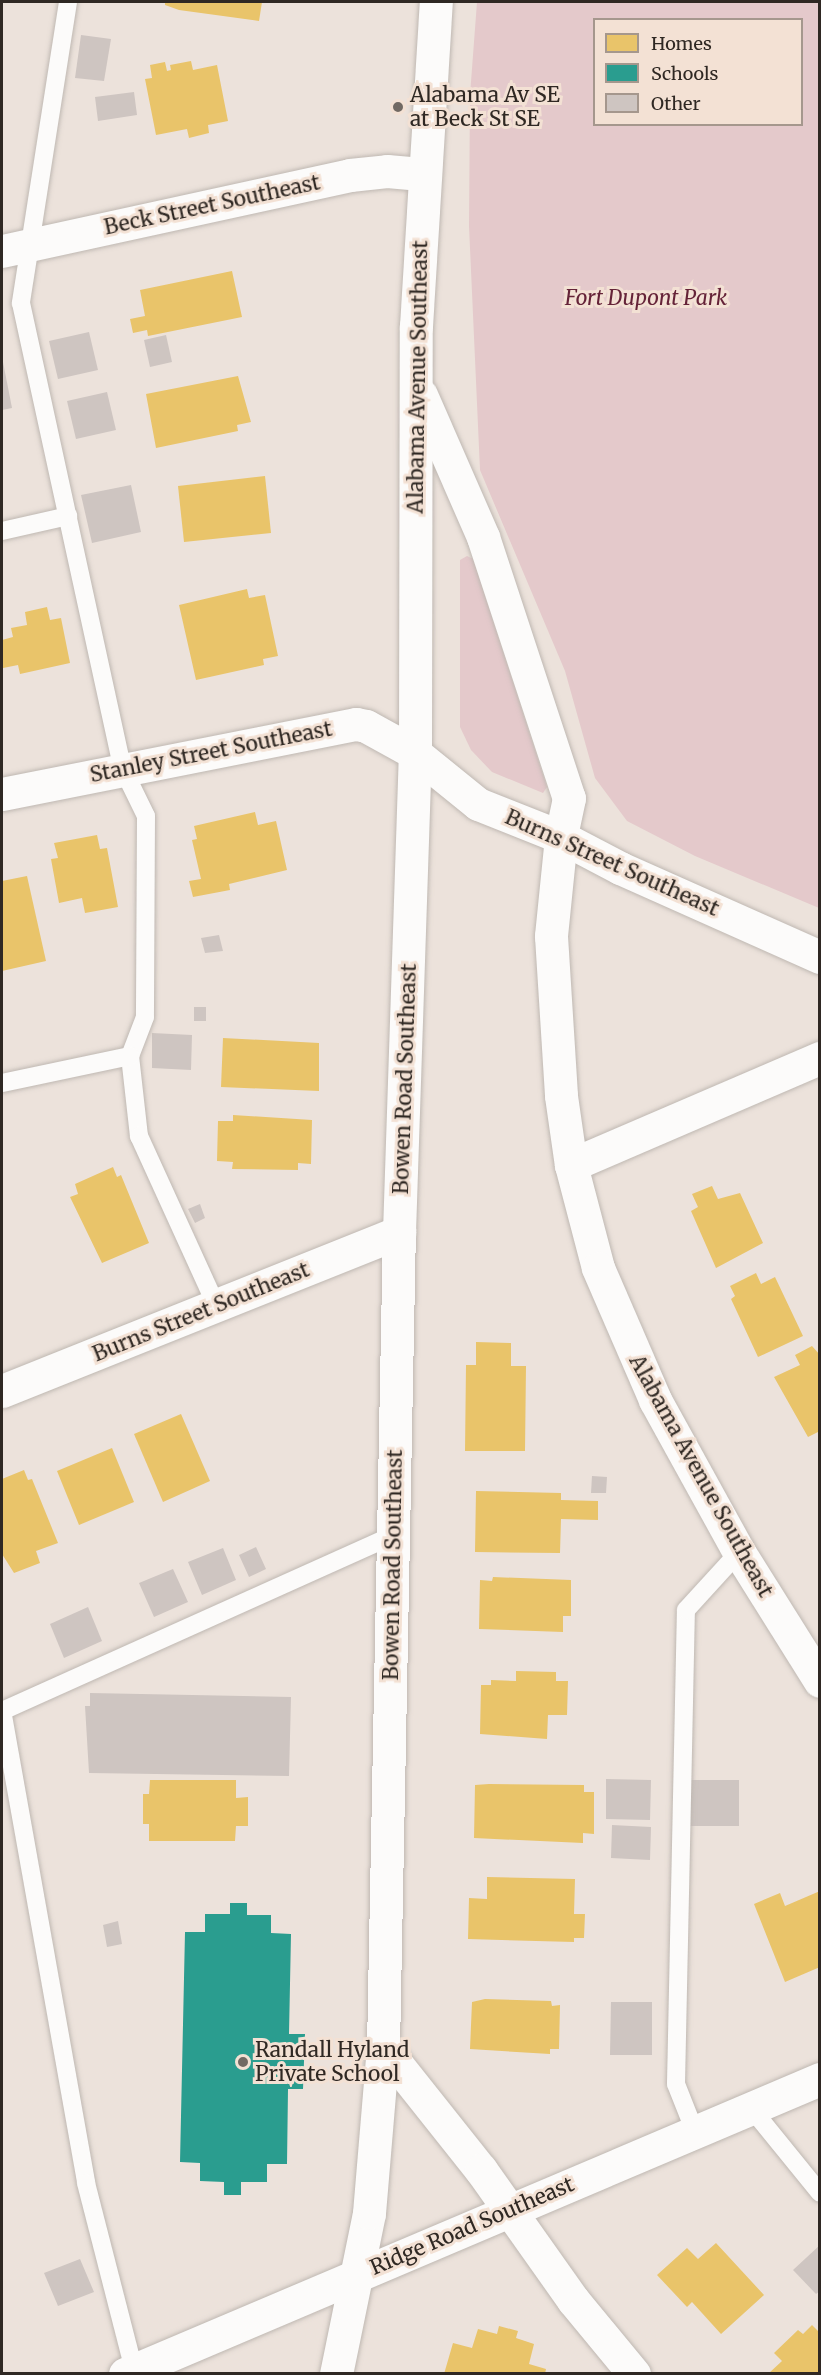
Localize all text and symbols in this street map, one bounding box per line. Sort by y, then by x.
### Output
legend [593,18,803,126]
text: Homes [651,32,712,55]
text: Schools [651,62,718,85]
place label: Alabama Av SE at Beck St SE [410,82,560,132]
text: Other [651,92,701,115]
marker: Alabama Av SE at Beck St SE [391,100,405,114]
street label: Beck Street Southeast [102,170,322,240]
street label: Alabama Avenue Southeast [403,240,433,514]
park label: Fort Dupont Park [565,285,727,311]
street label: Stanley Street Southeast [88,716,334,788]
street label: Burns Street Southeast [501,804,723,922]
street label: Bowen Road Southeast [388,963,422,1195]
street label: Burns Street Southeast [89,1257,313,1367]
street label: Alabama Avenue Southeast [624,1350,778,1602]
street label: Bowen Road Southeast [378,1449,408,1681]
place label: Randall Hyland Private School [255,2037,410,2087]
marker: Randall Hyland Private School [236,2055,250,2069]
street label: Ridge Road Southeast [366,2172,578,2280]

